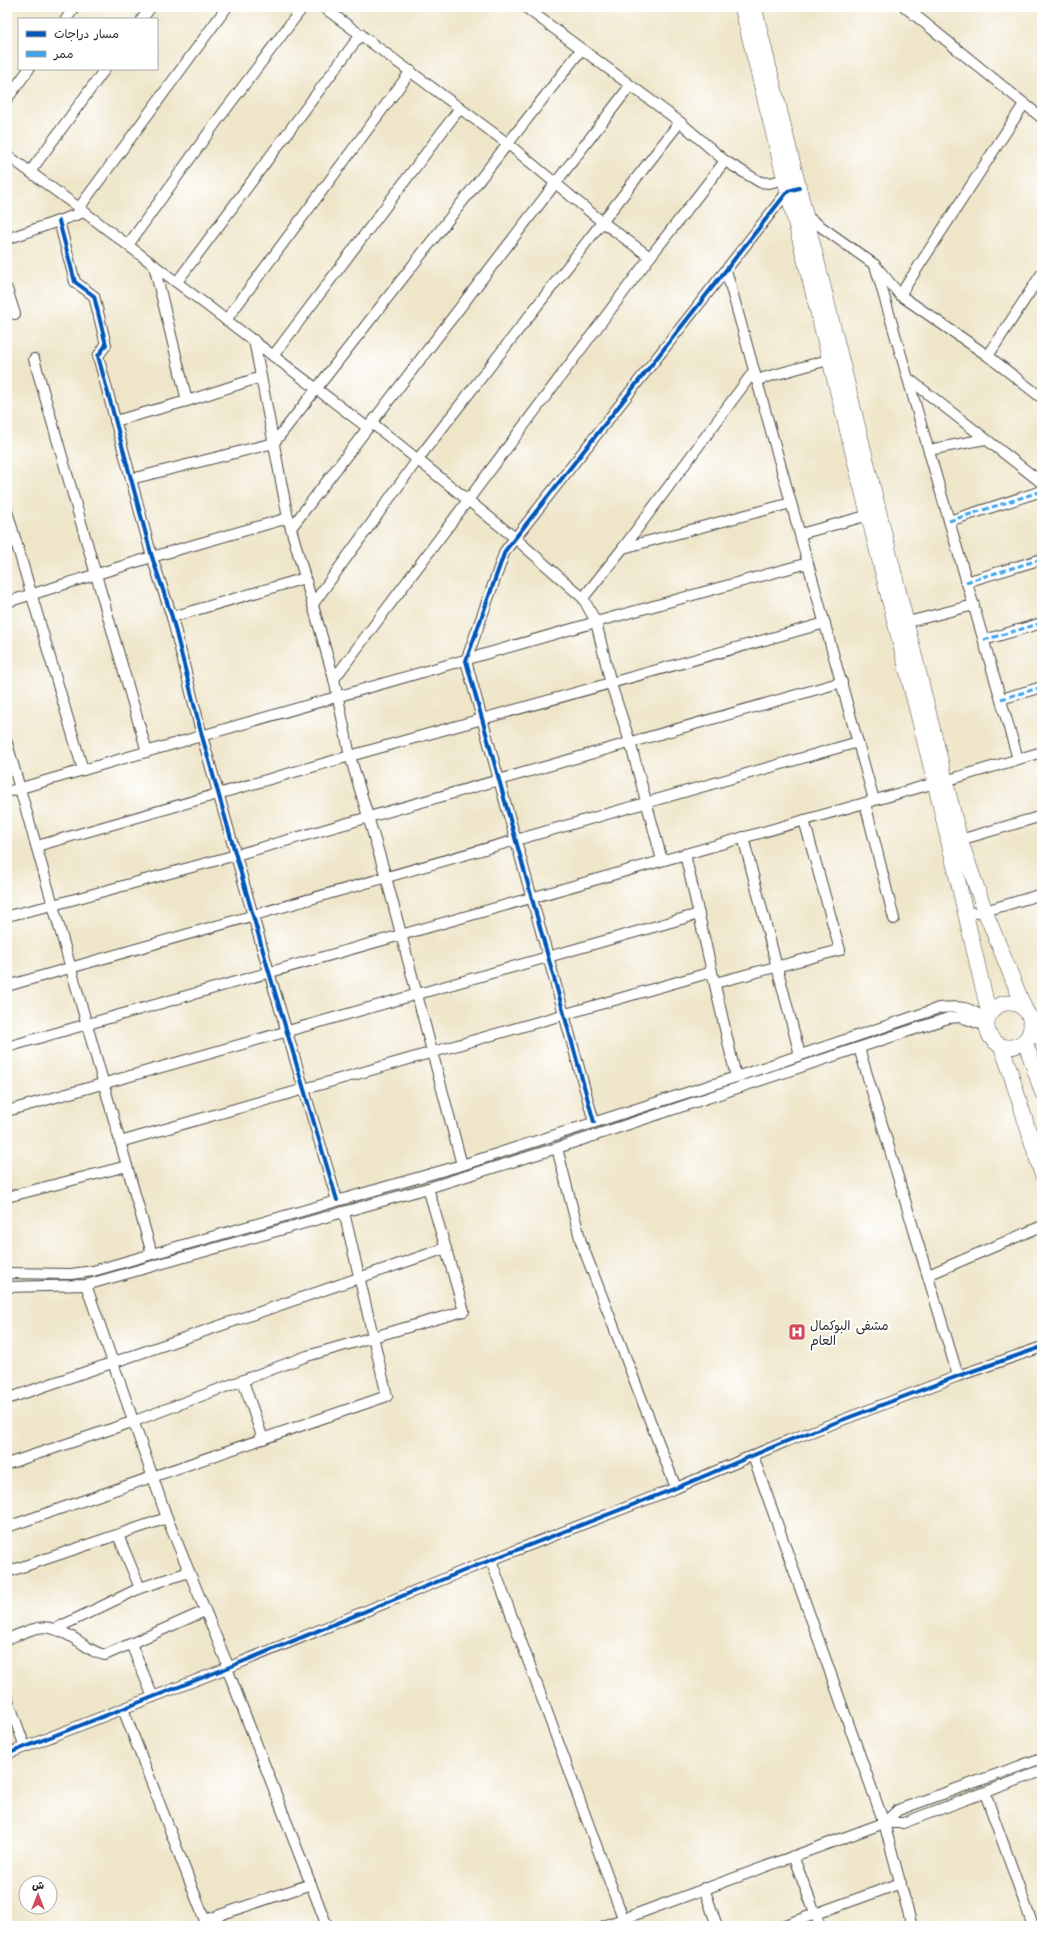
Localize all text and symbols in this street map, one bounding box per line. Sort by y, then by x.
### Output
legend [18,18,158,70]
text: مسار دراجات [54,25,119,44]
text: ممر [53,45,73,64]
place label: مشفى البوكمال العام [810,1316,889,1352]
hospital icon: مشفى البوكمال العام [787,1322,807,1342]
north arrow [18,1875,58,1915]
text: ش [32,1877,44,1895]

